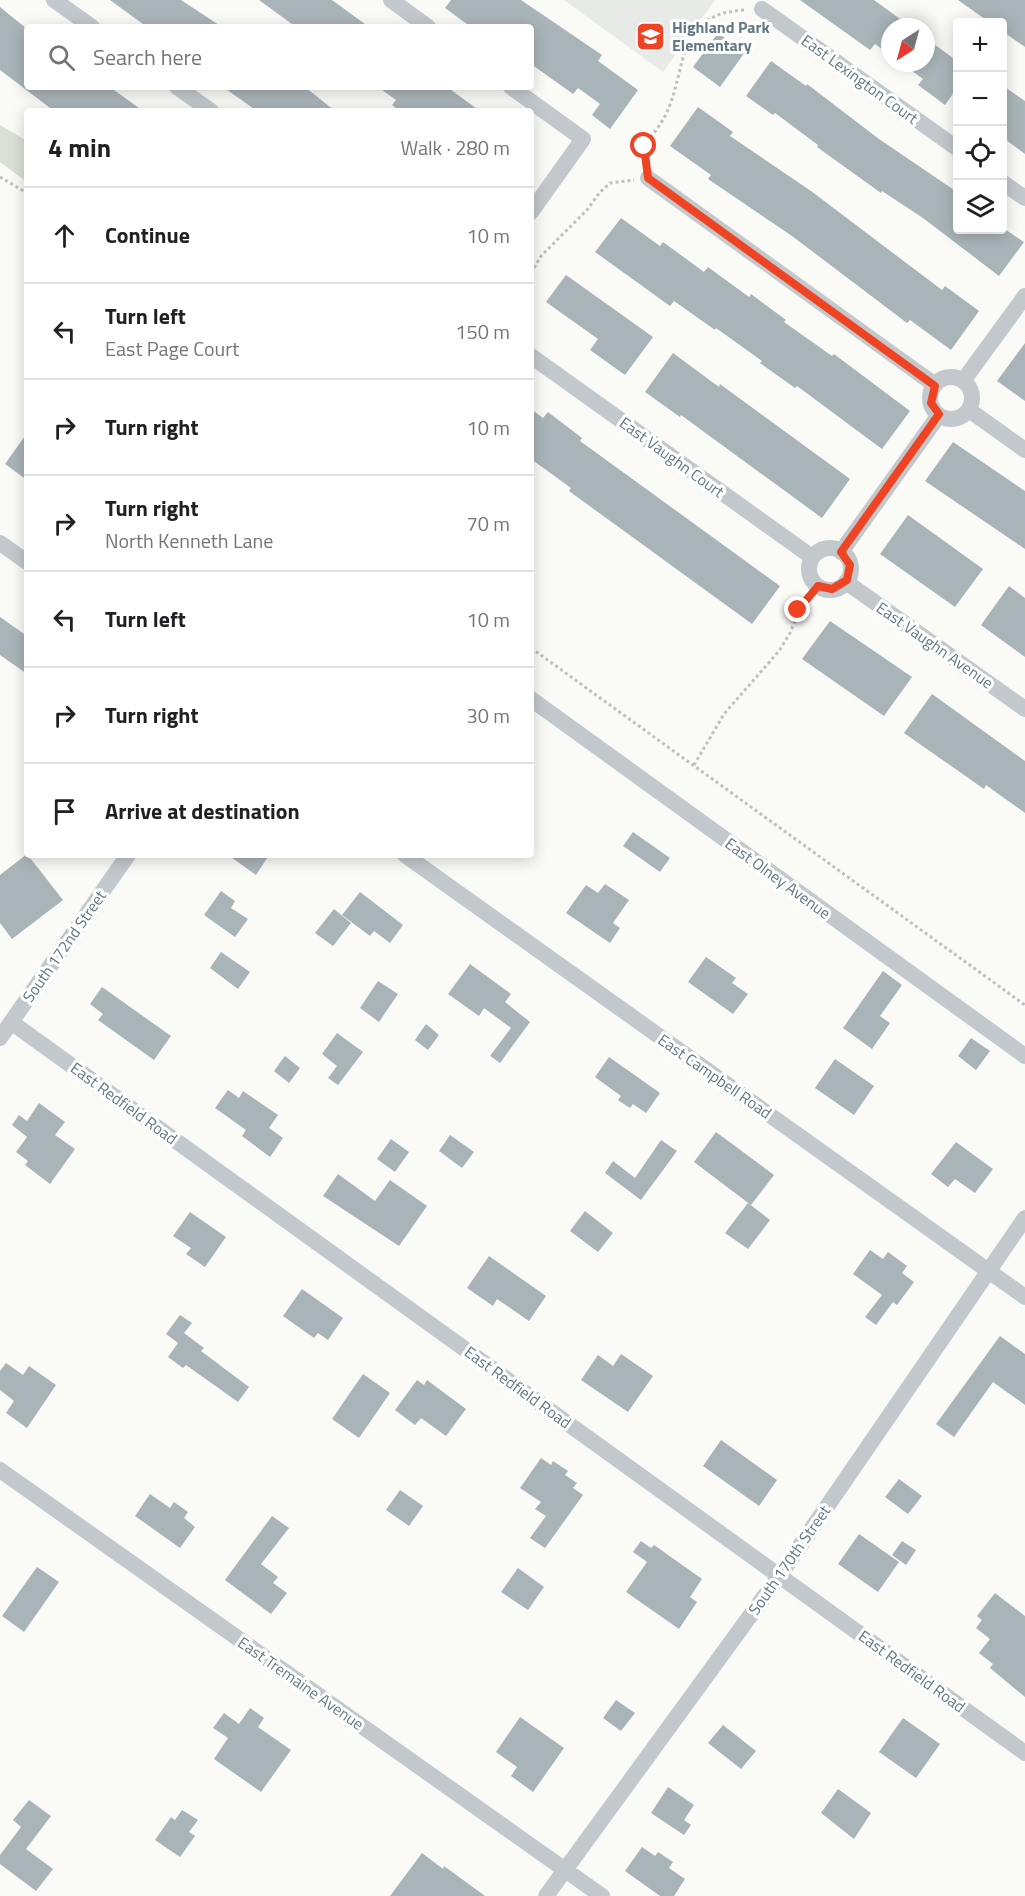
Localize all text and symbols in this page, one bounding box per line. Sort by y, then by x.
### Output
place label: Highland Park Elementary [672,15,770,57]
north arrow [881,18,935,72]
map controls [953,18,1007,234]
button: + [953,18,1007,72]
school or university icon: Highland Park Elementary [635,20,667,52]
search box [24,24,534,90]
street label: East Lexington Court [797,28,924,130]
text: Search here [93,40,202,74]
icon: search [45,41,78,74]
button: − [953,72,1007,126]
button: locate [953,126,1007,180]
text: 4 min [48,128,111,167]
text: Walk · 280 m [401,132,510,163]
route start [630,132,656,158]
button: layers [953,180,1007,234]
text: Continue [105,218,190,252]
icon: ahead [48,219,81,252]
text: 10 m [466,220,510,251]
text: Turn left [105,299,186,333]
icon: left [48,315,81,348]
text: 150 m [455,316,510,347]
text: East Page Court [105,333,239,364]
text: Turn right [105,410,199,444]
icon: right [48,411,81,444]
street label: East Vaughn Court [615,411,730,503]
text: 10 m [466,412,510,443]
text: Turn right [105,491,199,525]
icon: right [48,507,81,540]
text: 70 m [466,508,510,539]
text: North Kenneth Lane [105,525,273,556]
route end [784,596,810,622]
street label: East Vaughn Avenue [872,596,998,694]
text: Turn left [105,602,186,636]
icon: left [48,603,81,636]
text: 10 m [466,604,510,635]
text: Turn right [105,698,199,732]
icon: right [48,699,81,732]
text: 30 m [466,700,510,731]
text: Arrive at destination [105,794,300,828]
icon: arrive [48,795,81,828]
street label: East Olney Avenue [720,831,836,925]
street label: South 172nd Street [16,885,112,1007]
street label: East Campbell Road [653,1028,777,1124]
street label: East Redfield Road [66,1056,182,1150]
street label: East Redfield Road [460,1340,576,1434]
street label: South 170th Street [742,1500,836,1620]
street label: East Redfield Road [854,1624,970,1718]
street label: East Tremaine Avenue [233,1630,369,1736]

